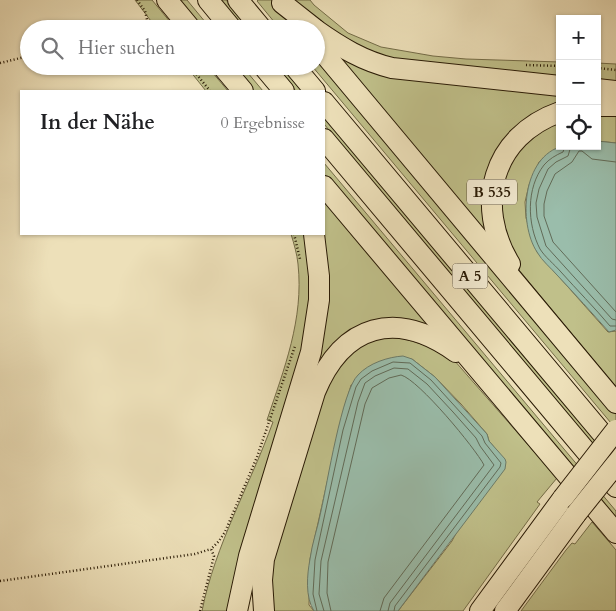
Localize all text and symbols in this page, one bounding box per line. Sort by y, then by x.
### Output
map controls [556,15,601,150]
button: + [556,15,601,60]
search box [20,20,325,75]
icon: search [38,34,66,62]
text: Hier suchen [78,35,175,61]
button: − [556,60,601,105]
button: locate [556,105,601,150]
text: In der Nähe [40,108,155,137]
text: 0 Ergebnisse [220,112,305,134]
road number: B 535 [467,180,517,204]
road number: A 5 [452,264,488,288]

